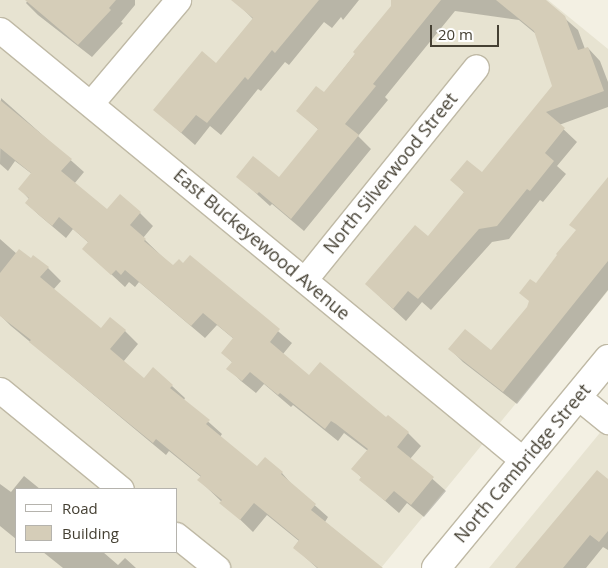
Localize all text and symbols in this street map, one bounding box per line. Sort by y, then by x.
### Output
scale bar [433,15,502,47]
text: 20 m [438,24,473,44]
street label: North Silverwood Street [318,88,462,258]
street label: East Buckeyewood Avenue [169,164,355,324]
street label: North Cambridge Street [449,379,595,547]
legend [15,488,178,553]
text: Road [62,498,98,518]
text: Building [62,523,119,543]

